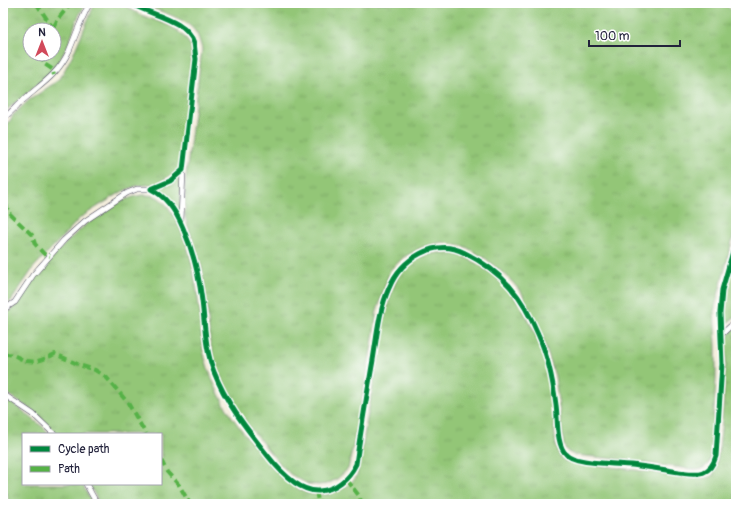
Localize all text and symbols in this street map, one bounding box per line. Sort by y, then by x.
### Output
north arrow [22,22,62,62]
scale bar [589,22,680,48]
text: N [38,26,46,39]
text: 100 m [595,29,630,44]
legend [22,433,162,485]
text: Cycle path [58,442,110,457]
text: Path [58,462,80,477]

